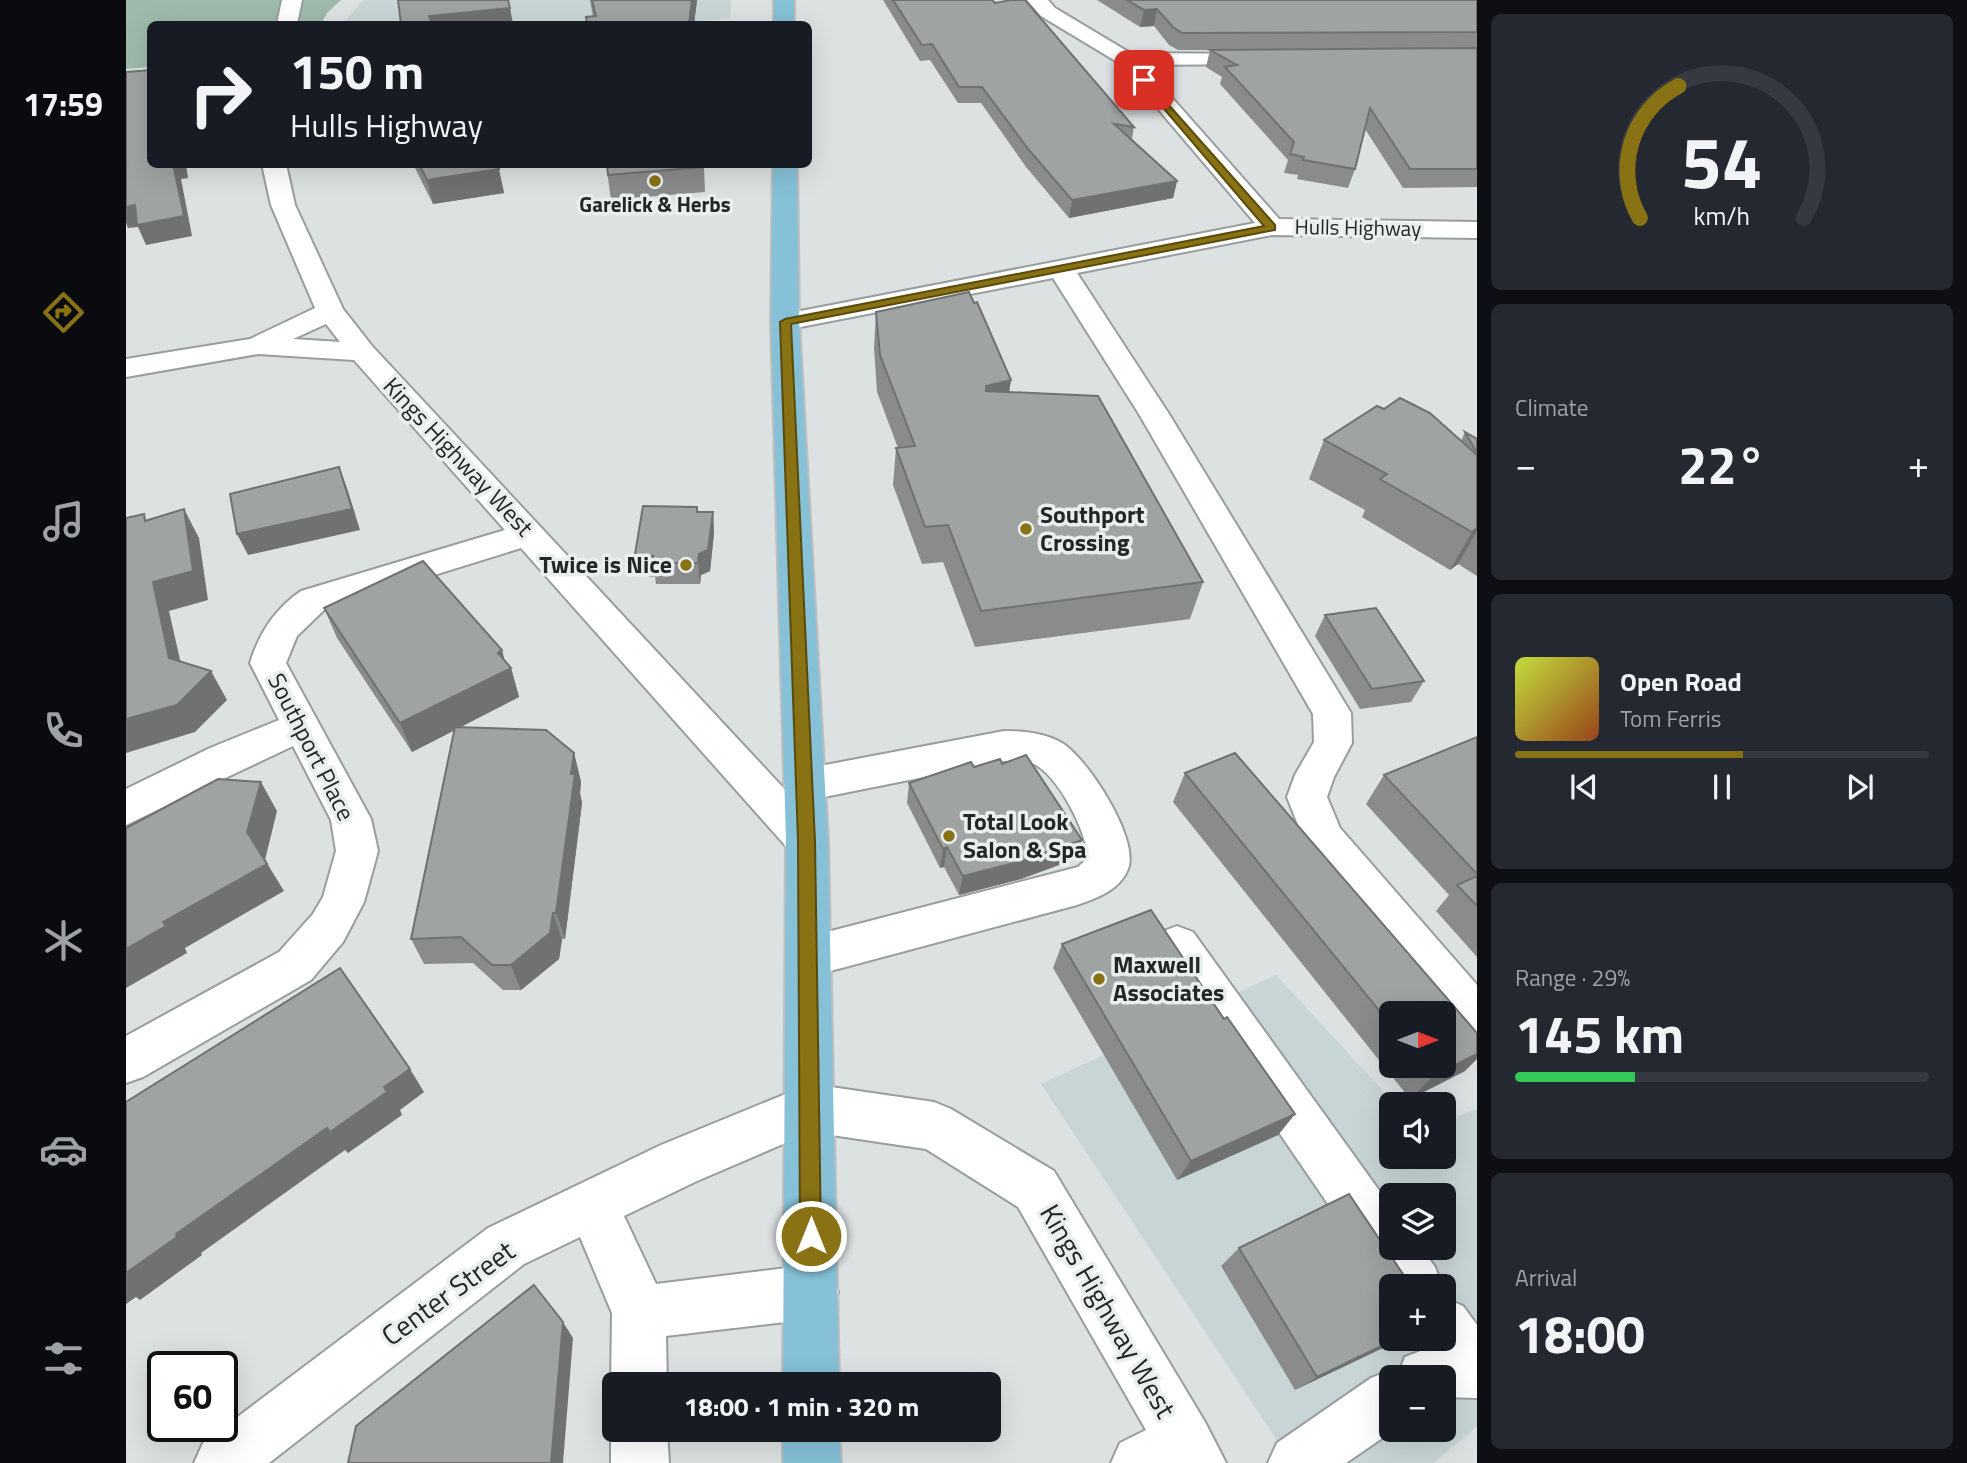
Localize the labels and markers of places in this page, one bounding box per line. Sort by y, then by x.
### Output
pin [1114,50,1174,110]
marker: Garelick & Herbs [647,173,663,189]
place label: Garelick & Herbs [579,188,731,220]
place label: Southport Crossing [1040,496,1145,560]
marker: Southport Crossing [1018,521,1034,537]
place label: Twice is Nice [539,546,672,582]
marker: Twice is Nice [678,557,694,573]
place label: Total Look Salon & Spa [963,803,1087,867]
marker: Total Look Salon & Spa [941,828,957,844]
place label: Maxwell Associates [1113,946,1224,1010]
marker: Maxwell Associates [1091,971,1107,987]

